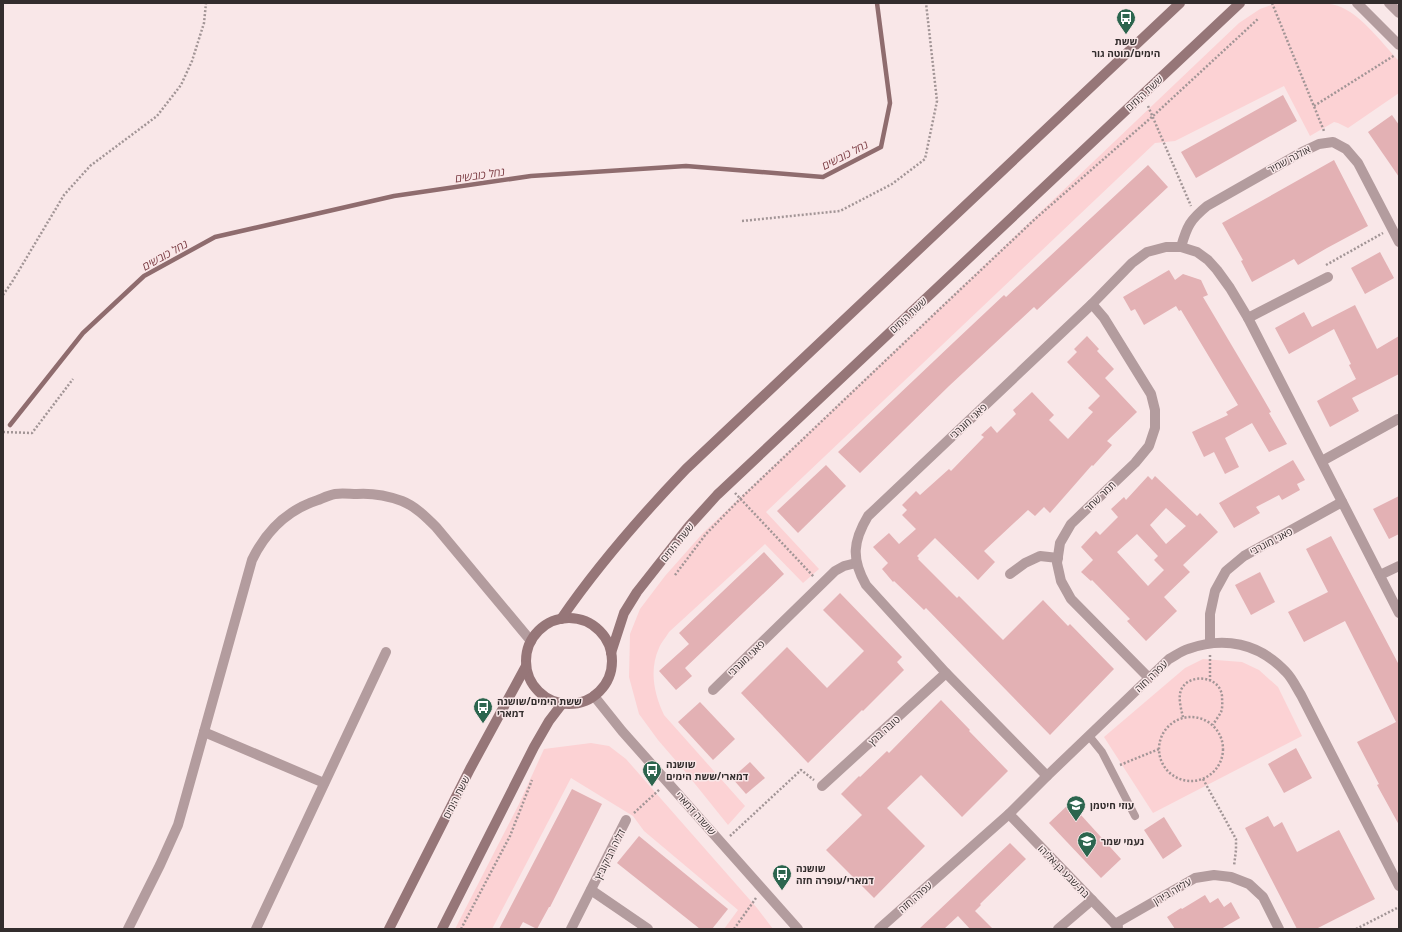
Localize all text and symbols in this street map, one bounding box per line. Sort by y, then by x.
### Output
bus stop icon: ששת הימים/מוטה גור [1115,7,1137,35]
place label: ששת הימים/מוטה גור [1092,34,1160,60]
street label: ששת הימים [1122,72,1166,114]
water label: נחל כובשים [819,136,871,173]
street label: אולגה שמיר [1265,142,1313,176]
water label: נחל כובשים [454,164,506,185]
water label: נחל כובשים [139,236,191,273]
street label: ששת הימים [886,294,930,336]
street label: פאני מוגרבי [946,400,990,442]
street label: תמר שחר [1081,478,1119,514]
street label: ששת הימים [657,519,697,565]
street label: פאני מוגרבי [1247,524,1295,558]
street label: פאני מוגרבי [724,637,768,679]
street label: עפרה חזה [1131,657,1171,695]
place label: ששת הימים/שושנה דמארי [497,694,582,720]
bus stop icon: ששת הימים/שושנה דמארי [472,696,494,724]
street label: טובה ברץ [865,712,903,748]
place label: שושנה דמארי/ששת הימים [666,757,749,783]
bus stop icon: שושנה דמארי/ששת הימים [641,759,663,787]
street label: ששת הימים [439,773,473,821]
street label: שושנה דמארי [673,788,719,838]
school or university icon: עוזי חיטמן [1065,794,1087,822]
place label: עוזי חיטמן [1090,798,1134,812]
street label: 'דליה רביקוביץ [590,826,628,884]
school or university icon: נעמי שמר [1076,830,1098,858]
place label: נעמי שמר [1101,834,1144,848]
street label: בת-שבע בן-אליהו [1035,842,1093,901]
place label: שושנה דמארי/עופרה חזה [796,861,874,887]
bus stop icon: שושנה דמארי/עופרה חזה [771,863,793,891]
street label: עליזה בירון [1150,874,1194,908]
street label: עפרה חזה [895,878,935,916]

